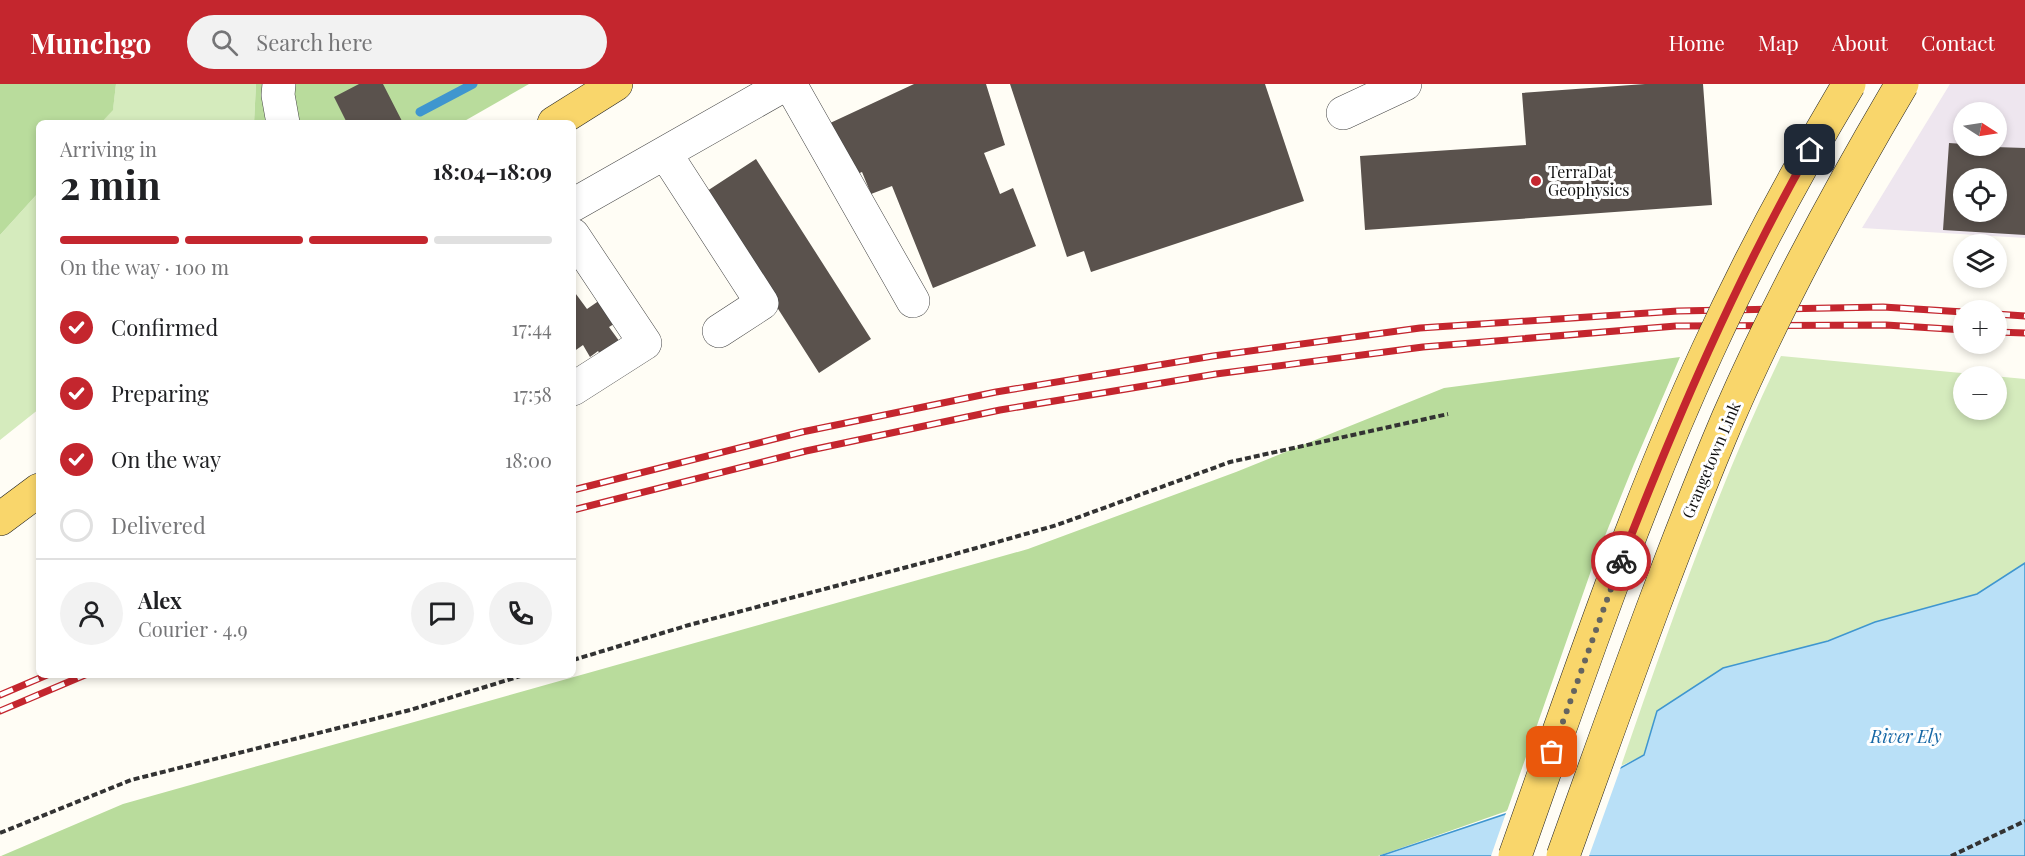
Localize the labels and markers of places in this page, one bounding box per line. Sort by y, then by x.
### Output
pin [1784,124,1835,175]
place label: TerraDat Geophysics [1548,161,1629,200]
marker: TerraDat Geophysics [1529,174,1543,188]
pin [1526,726,1577,777]

